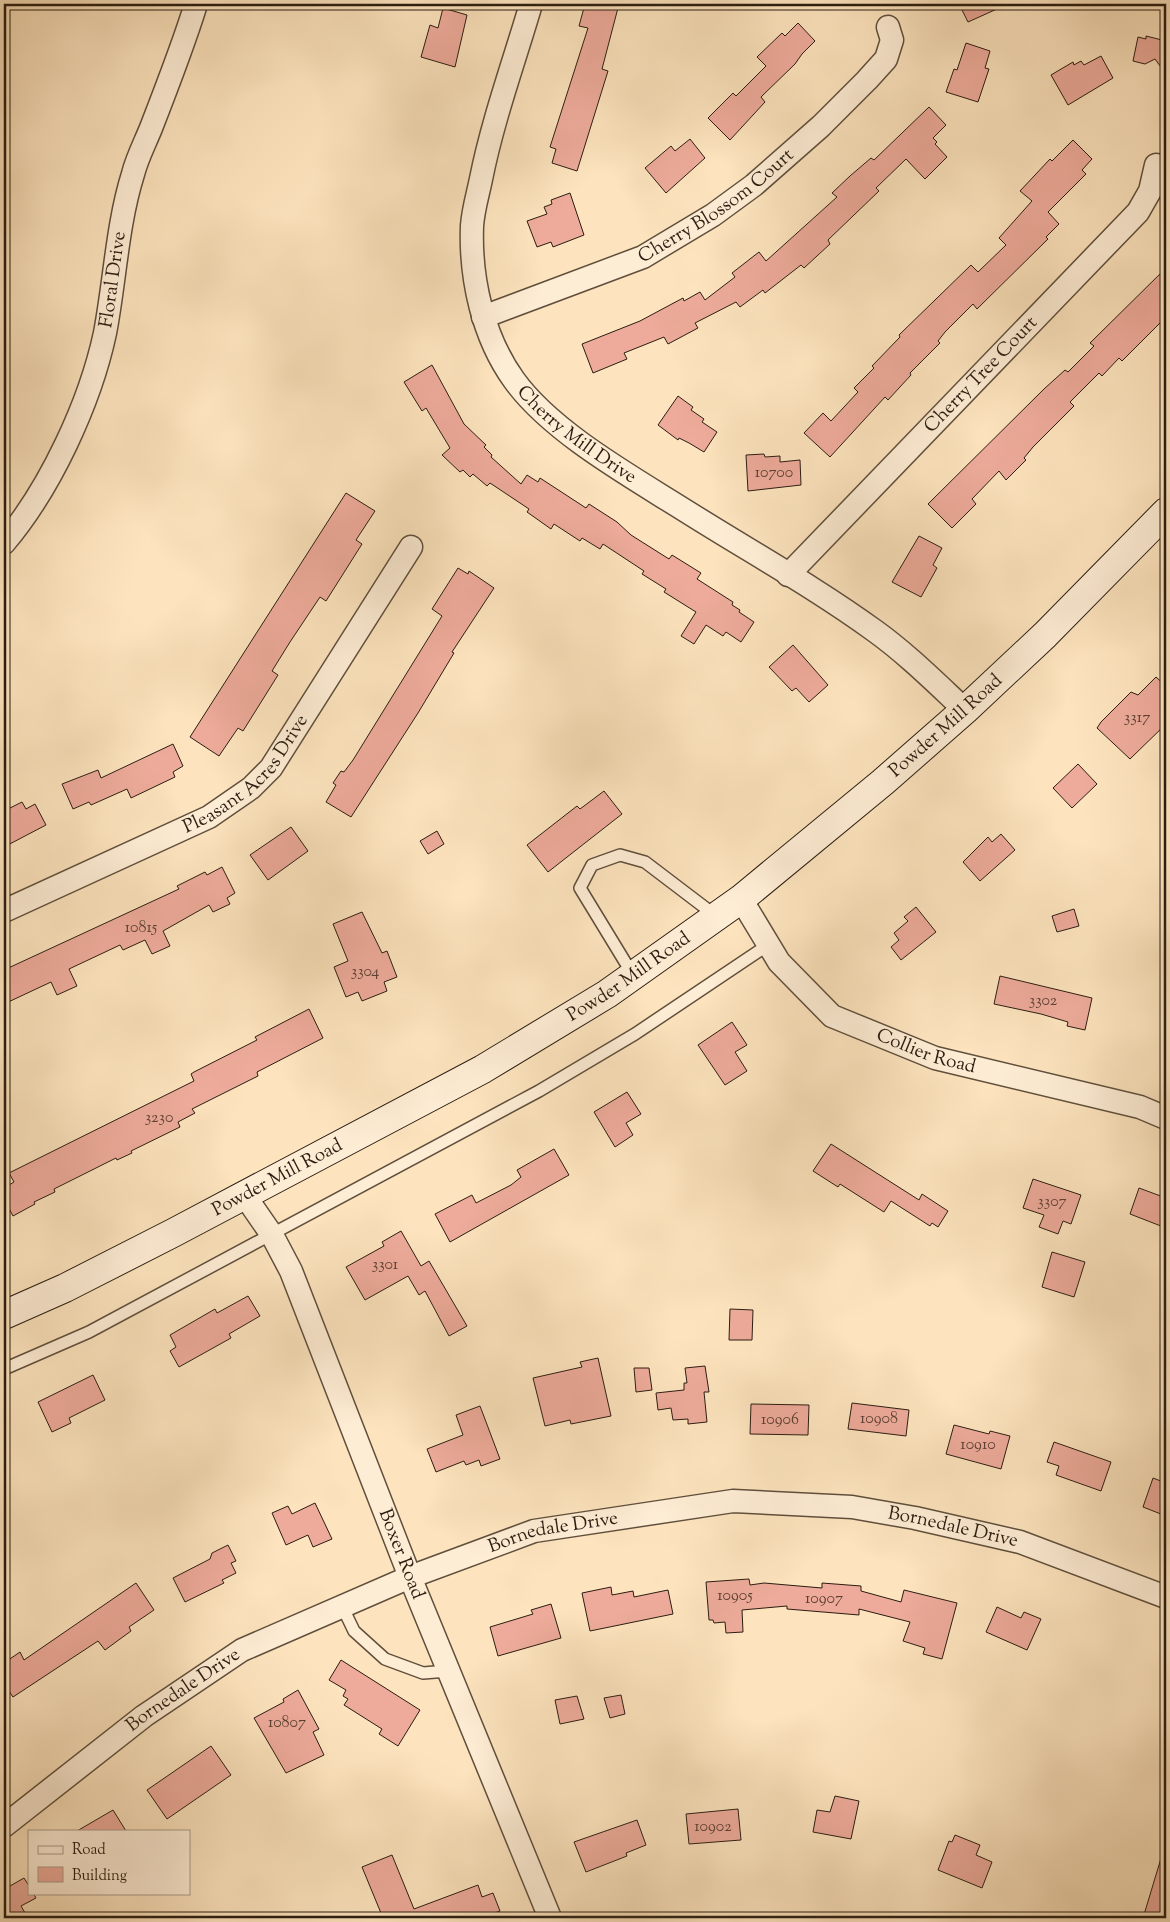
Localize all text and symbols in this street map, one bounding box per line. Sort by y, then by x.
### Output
street label: Cherry Blossom Court [633,142,800,270]
street label: Floral Drive [93,229,133,330]
street label: Cherry Tree Court [918,310,1044,439]
street label: Cherry Mill Drive [510,379,642,491]
house number: 10700 [755,462,793,485]
street label: Powder Mill Road [883,668,1009,784]
house number: 3317 [1124,707,1150,730]
street label: Pleasant Acres Drive [178,709,315,841]
house number: 10815 [125,917,158,940]
street label: Powder Mill Road [562,925,696,1029]
house number: 3304 [351,961,379,984]
house number: 3302 [1029,990,1058,1013]
street label: Collier Road [872,1022,979,1081]
house number: 3230 [145,1107,173,1130]
street label: Powder Mill Road [207,1132,348,1223]
house number: 3307 [1037,1191,1067,1214]
house number: 3301 [372,1254,399,1277]
house number: 10908 [860,1408,898,1431]
house number: 10906 [761,1409,799,1432]
house number: 10910 [960,1434,996,1457]
street label: Bornedale Drive [886,1500,1021,1555]
street label: Boxer Road [371,1505,431,1604]
street label: Bornedale Drive [484,1505,620,1560]
house number: 10905 [717,1585,753,1608]
house number: 10907 [805,1588,843,1611]
street label: Bornedale Drive [120,1641,246,1739]
house number: 10807 [268,1712,306,1735]
house number: 10902 [694,1816,732,1839]
legend [28,1830,190,1894]
text: Road [72,1840,106,1861]
text: Building [72,1866,127,1887]

